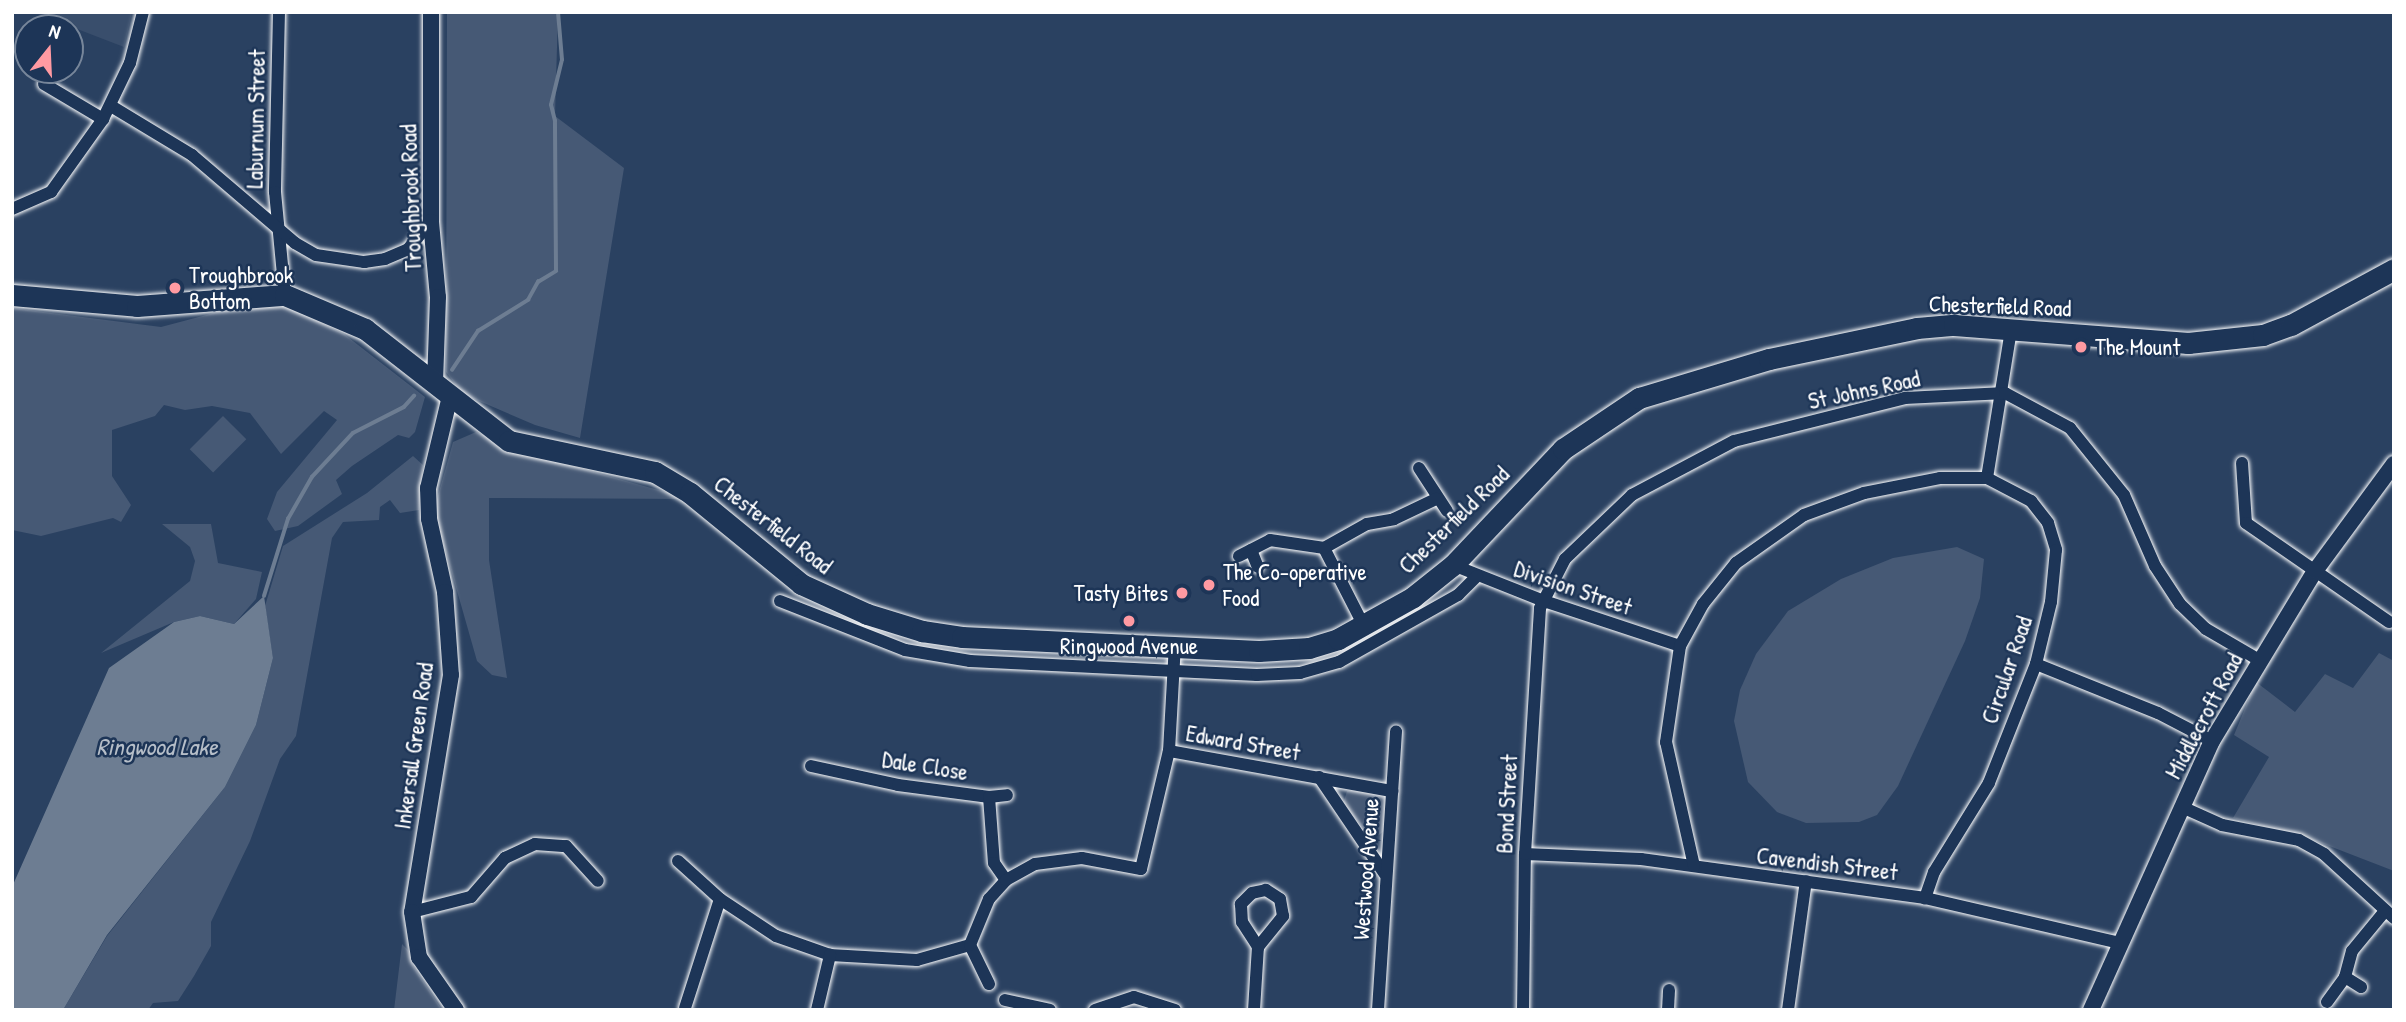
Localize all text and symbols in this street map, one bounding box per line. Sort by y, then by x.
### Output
north arrow [14,14,84,84]
text: N [46,17,64,45]
street label: Laburnum Street [241,49,271,189]
street label: Troughbrook Road [395,124,427,272]
place label: Troughbrook Bottom [189,261,293,315]
marker: Troughbrook Bottom [167,280,183,296]
street label: Chesterfield Road [1928,290,2072,322]
place label: The Mount [2095,333,2180,361]
marker: The Mount [2073,339,2089,355]
street label: St Johns Road [1806,365,1922,415]
street label: Chesterfield Road [1393,461,1515,579]
street label: Chesterfield Road [708,470,838,580]
street label: Division Street [1510,555,1636,621]
place label: The Co-operative Food [1223,558,1367,612]
marker: The Co-operative Food [1201,577,1217,593]
place label: Tasty Bites [1074,579,1168,607]
marker: Tasty Bites [1174,585,1190,601]
marker: Ringwood Avenue [1121,613,1137,629]
street label: Circular Road [1976,613,2038,727]
place label: Ringwood Avenue [1060,632,1198,660]
street label: Middlecroft Road [2159,648,2249,784]
street label: Inkersall Green Road [389,661,439,831]
street label: Edward Street [1184,719,1302,767]
water label: Ringwood Lake [97,733,217,761]
street label: Dale Close [880,746,970,786]
street label: Bond Street [1491,754,1523,854]
street label: Westwood Avenue [1347,797,1385,941]
street label: Cavendish Street [1755,842,1899,886]

